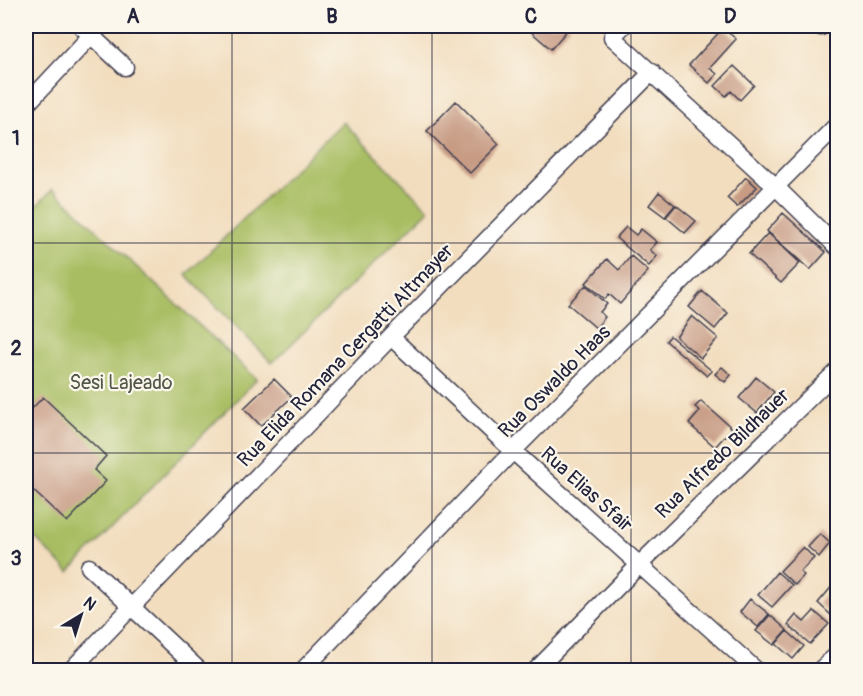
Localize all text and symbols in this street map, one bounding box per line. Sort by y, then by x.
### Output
text: A [127,4,140,29]
text: B [326,4,338,29]
text: C [525,4,537,29]
text: D [724,4,737,29]
text: 1 [12,126,20,151]
street label: Rua Elida Romana Cergatti Altmayer [232,238,459,472]
street label: Rua Oswaldo Haas [493,320,616,443]
text: 2 [10,336,22,361]
park label: Sesi Lajeado [70,370,173,395]
street label: Rua Alfredo Bildhauer [650,383,795,524]
street label: Rua Elias Sfair [535,441,638,537]
text: 3 [10,546,22,571]
north arrow [51,585,111,645]
text: N [79,593,100,615]

